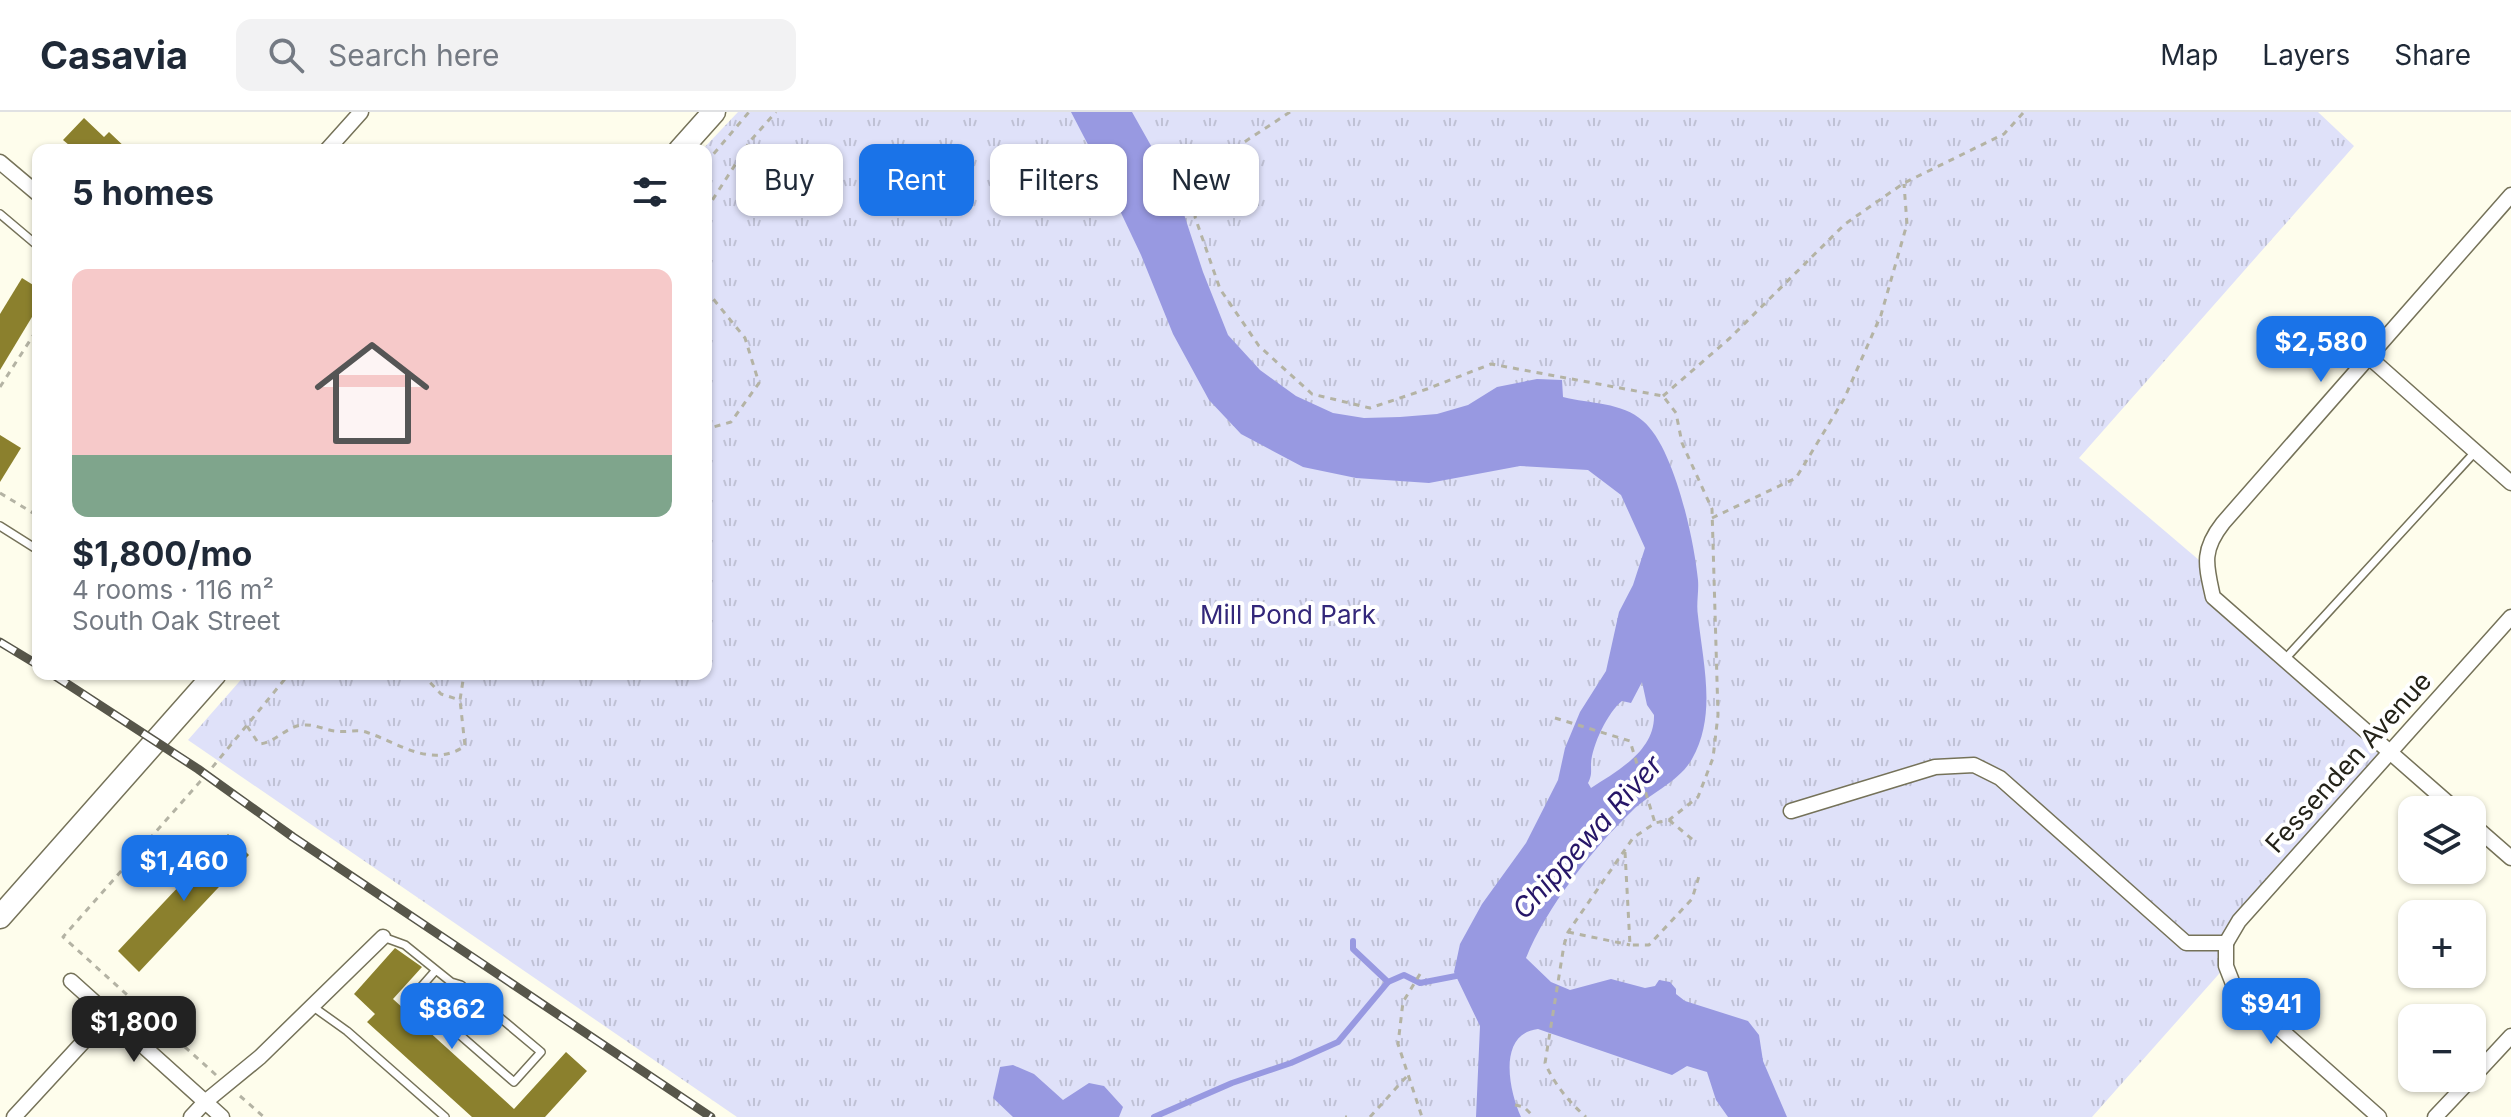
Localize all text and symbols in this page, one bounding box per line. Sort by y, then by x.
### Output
search box [236,19,796,91]
text: Casavia [40,32,188,78]
icon: search [264,33,308,77]
text: Search here [328,37,500,73]
text: Map [2160,38,2218,72]
text: Layers [2262,38,2350,72]
text: Share [2394,38,2471,72]
chip: Buy [736,144,843,216]
chip: Rent [859,144,974,216]
chip: Filters [990,144,1127,216]
chip: New [1143,144,1259,216]
icon: filters [628,170,672,214]
text: 5 homes [72,172,214,213]
pin: $2,580 [2256,316,2386,384]
icon: home [300,321,444,465]
text: $2,580 [2275,326,2368,357]
text: $1,800/mo [72,533,252,574]
text: 4 rooms · 116 m² [72,574,274,605]
park label: Mill Pond Park [1200,599,1376,630]
text: South Oak Street [72,605,280,636]
street label: Fessenden Avenue [2259,665,2437,859]
water label: Chippewa River [1505,747,1670,926]
map controls [2398,796,2486,1092]
button: layers [2398,796,2486,884]
pin: $1,460 [119,835,249,903]
text: $1,460 [140,845,228,876]
button: + [2398,900,2486,988]
pin: $941 [2224,978,2318,1046]
pin: $862 [405,983,499,1051]
text: $941 [2240,988,2302,1019]
text: $862 [418,993,486,1024]
pin: $1,800 [69,996,199,1064]
button: − [2398,1004,2486,1092]
text: $1,800 [90,1006,178,1037]

